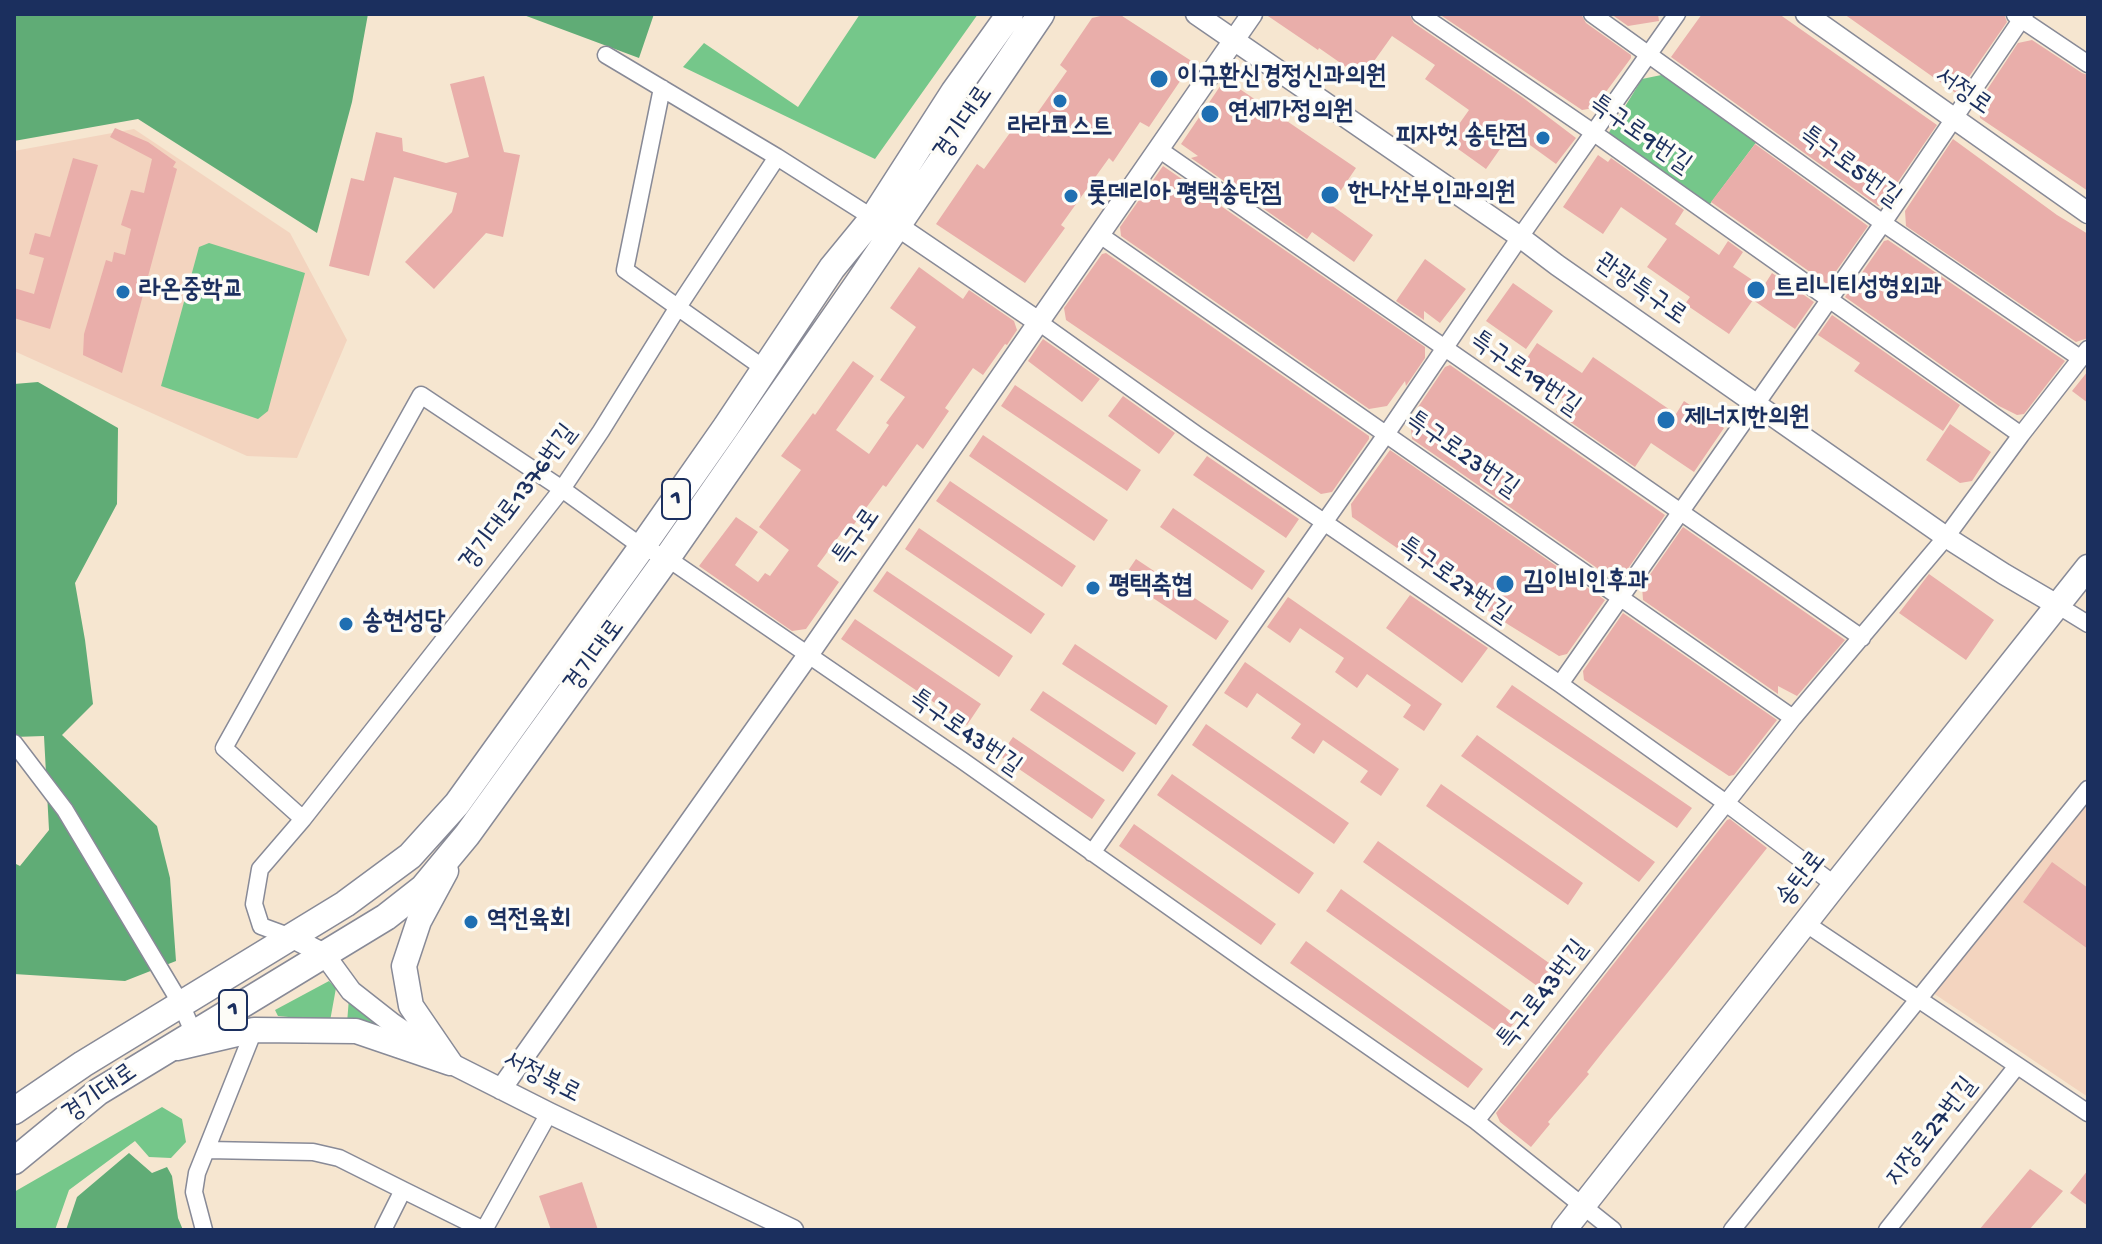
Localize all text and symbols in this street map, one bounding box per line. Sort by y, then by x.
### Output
street label: 서정로 [1927,62,1997,124]
place label: 이규환신경정신과의원 [1177,63,1386,95]
marker: 이규환신경정신과의원 [1148,68,1170,90]
street label: 경기대로 [929,81,1001,167]
street label: 특구로9번길 [1582,89,1696,183]
marker: 라라코스트 [1051,92,1069,110]
place label: 연세가정의원 [1228,98,1354,130]
marker: 연세가정의원 [1199,103,1221,125]
place label: 라라코스트 [1008,113,1112,145]
street label: 특구로5번길 [1792,121,1906,215]
place label: 피자헛 송탄점 [1395,122,1527,154]
marker: 피자헛 송탄점 [1534,129,1552,147]
place label: 한나산부인과의원 [1348,179,1515,211]
place label: 롯데리아 평택송탄점 [1087,180,1281,212]
marker: 한나산부인과의원 [1319,184,1341,206]
marker: 롯데리아 평택송탄점 [1062,187,1080,205]
street label: 관광특구로 [1588,248,1692,334]
place label: 트리니티성형외과 [1774,274,1941,306]
place label: 라온중학교 [139,276,244,308]
marker: 트리니티성형외과 [1745,279,1767,301]
marker: 라온중학교 [114,283,132,301]
street label: 특구로19번길 [1463,325,1585,425]
place label: 제너지한의원 [1684,404,1810,436]
street label: 특구로23번길 [1398,406,1524,506]
marker: 제너지한의원 [1655,409,1677,431]
street label: 경기대로1376번길 [455,419,585,579]
road number: 1 [662,479,690,519]
street label: 특구로 [827,503,889,573]
street label: 특구로27번길 [1390,532,1516,632]
place label: 김이비인후과 [1523,568,1649,600]
place label: 평택축협 [1109,572,1193,604]
marker: 김이비인후과 [1494,573,1516,595]
marker: 평택축협 [1084,579,1102,597]
place label: 송현성당 [362,608,446,640]
street label: 경기대로 [559,614,633,700]
marker: 송현성당 [337,615,355,633]
street label: 특구로43번길 [902,684,1026,784]
street label: 송탄로 [1771,846,1835,914]
place label: 역전육회 [487,906,571,938]
marker: 역전육회 [462,913,480,931]
street label: 특구로43번길 [1492,935,1596,1057]
road number: 1 [219,990,247,1030]
street label: 서정북로 [497,1046,585,1112]
street label: 경기대로 [58,1058,144,1132]
street label: 지장로27번길 [1880,1072,1986,1194]

